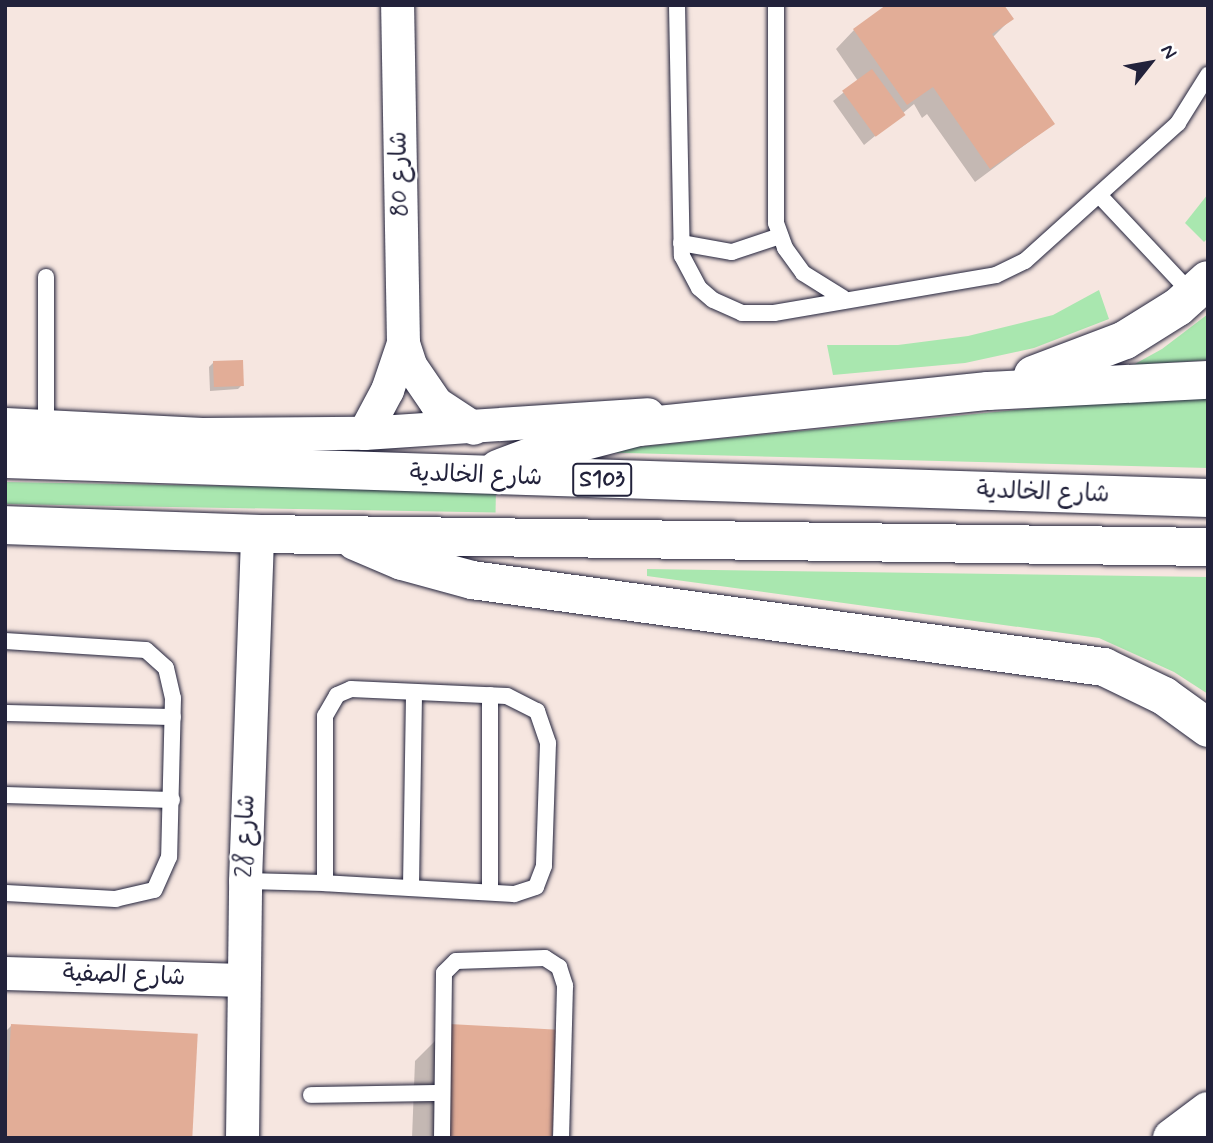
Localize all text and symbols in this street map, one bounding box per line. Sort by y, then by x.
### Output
north arrow [1115,28,1185,98]
text: N [1154,40,1182,64]
street label: شارع 80 [385,131,415,217]
street label: شارع الخالدية [409,459,543,493]
road number: S103 [570,460,634,500]
street label: شارع الخالدية [976,476,1110,510]
street label: شارع 28 [230,794,262,878]
street label: شارع الصفية [62,959,186,993]

